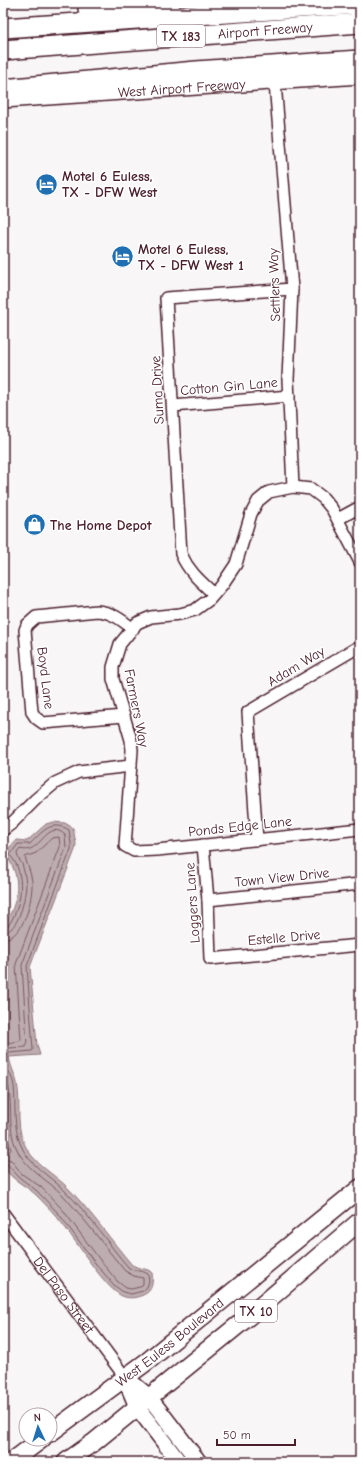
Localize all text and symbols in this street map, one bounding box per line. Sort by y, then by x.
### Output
street label: Airport Freeway [217,19,314,43]
road number: TX 183 [157,25,205,47]
street label: West Airport Freeway [117,76,247,101]
place label: Motel 6 Euless, TX - DFW West [62,168,158,201]
hotel icon: Motel 6 Euless, TX - DFW West [33,171,59,197]
place label: Motel 6 Euless, TX - DFW West 1 [138,241,244,274]
hotel icon: Motel 6 Euless, TX - DFW West 1 [110,244,136,270]
street label: Settlers Way [265,247,284,322]
street label: Suma Drive [147,355,168,425]
street label: Cotton Gin Lane [180,374,278,399]
shop icon: The Home Depot [21,512,47,538]
place label: The Home Depot [50,517,152,534]
street label: Adam Way [265,642,329,690]
street label: Boyd Lane [33,646,58,710]
street label: Farmers Way [121,668,153,749]
street label: Ponds Edge Lane [187,813,293,840]
street label: Loggers Lane [181,862,204,944]
street label: Town View Drive [234,864,330,891]
street label: Estelle Drive [247,926,321,949]
street label: Del Paso Street [29,1254,98,1338]
street label: West Euless Boulevard [112,1295,227,1391]
road number: TX 10 [235,1300,277,1322]
north arrow [18,1407,58,1447]
text: N [33,1411,41,1424]
scale bar [217,1421,295,1447]
text: 50 m [223,1428,251,1442]

